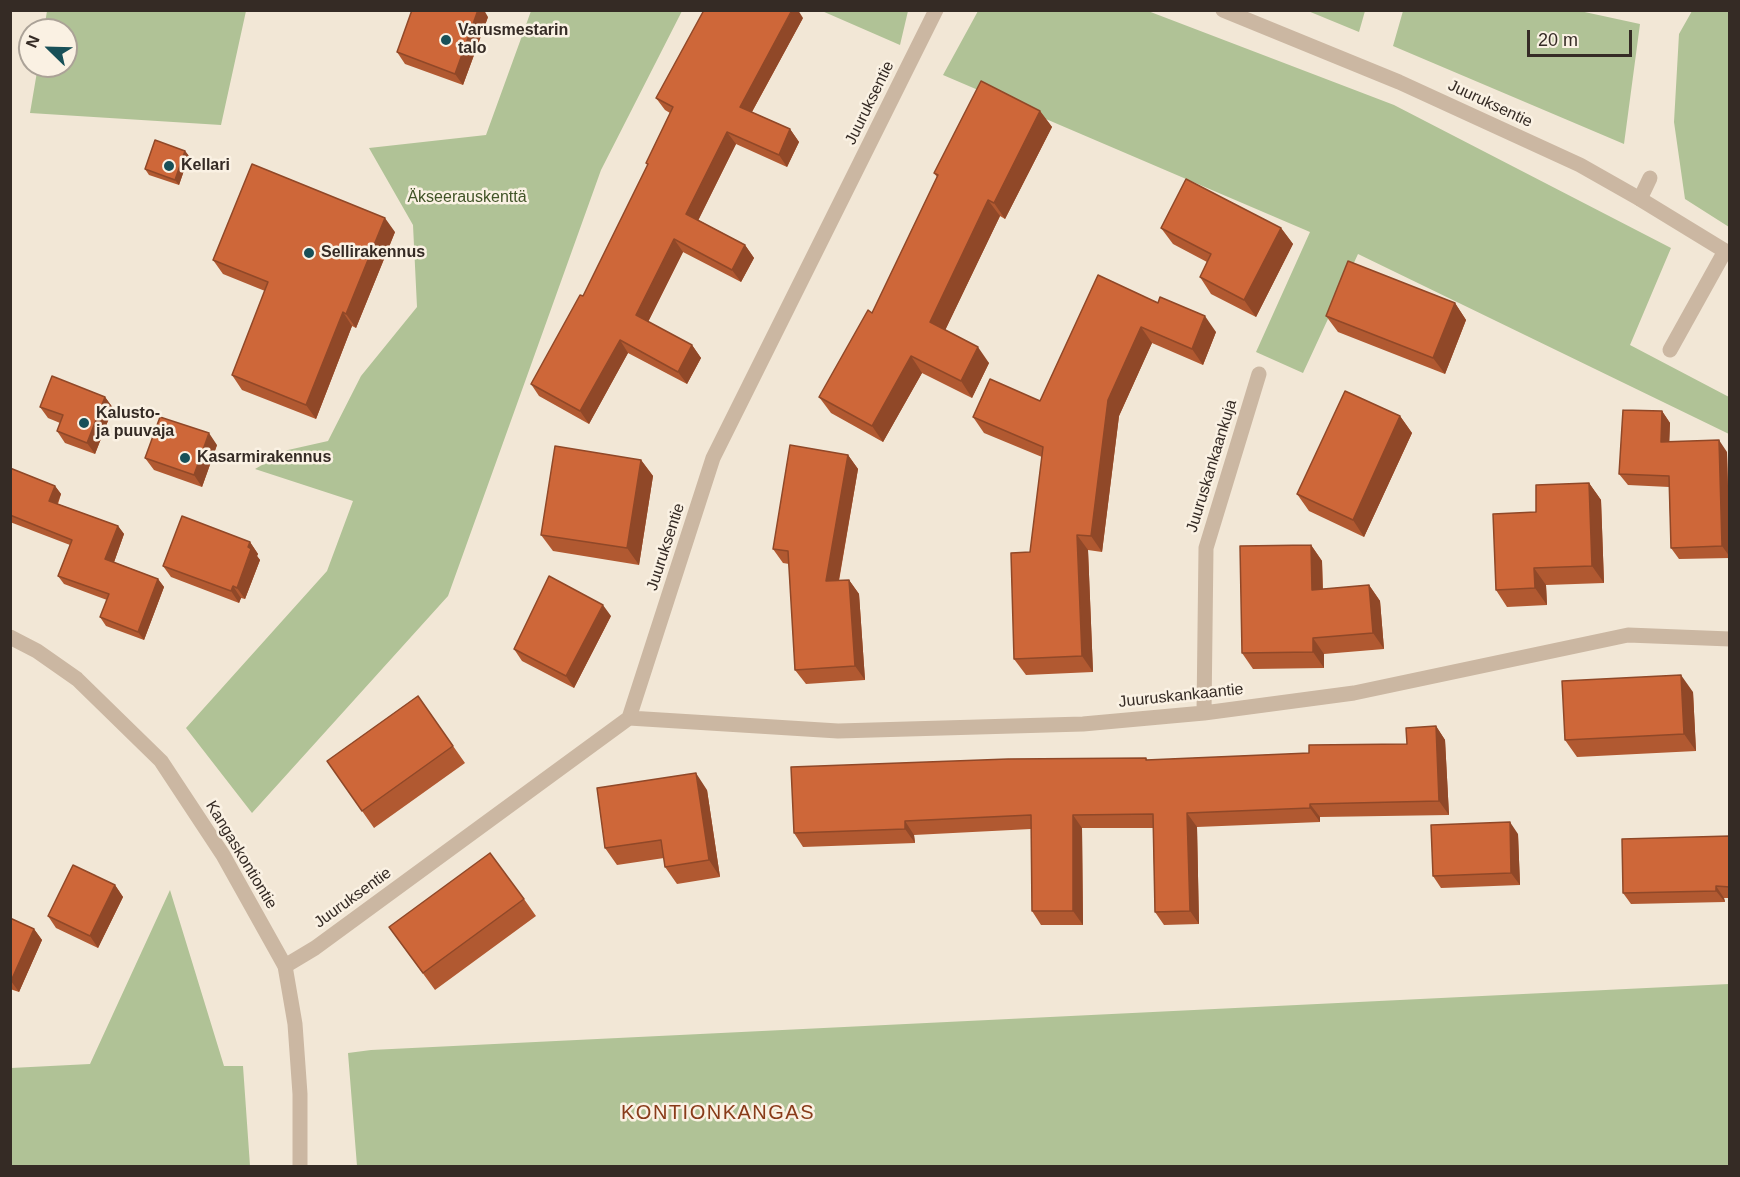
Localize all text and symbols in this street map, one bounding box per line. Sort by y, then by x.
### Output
north arrow [18,18,78,78]
scale bar [1530,18,1635,56]
place label: Varusmestarin talo [458,21,568,59]
text: 20 m [1538,30,1578,50]
text: N [23,33,43,50]
marker: Varusmestarin talo [439,33,453,47]
street label: Juuruksentie [841,58,899,148]
street label: Juuruksentie [1445,76,1535,132]
place label: Kellari [181,156,230,176]
marker: Kellari [162,159,176,173]
park label: Äkseerauskenttä [407,188,527,208]
place label: Sellirakennus [321,243,425,263]
marker: Sellirakennus [302,246,316,260]
street label: Juuruskankaankuja [1183,397,1241,535]
place label: Kalusto- ja puuvaja [96,404,174,442]
marker: Kalusto- ja puuvaja [77,416,91,430]
place label: Kasarmirakennus [197,448,331,468]
marker: Kasarmirakennus [178,451,192,465]
street label: Juuruksentie [643,501,689,593]
street label: Juuruskankaantie [1118,680,1244,712]
street label: Kangaskontiontie [201,797,281,913]
street label: Juuruksentie [311,864,395,932]
district label: KONTIONKANGAS [621,1101,815,1125]

